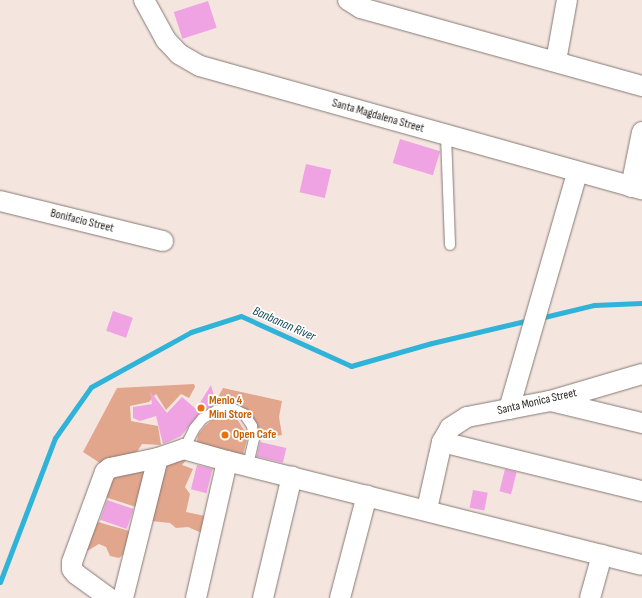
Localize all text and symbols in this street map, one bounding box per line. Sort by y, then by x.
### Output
street label: Santa Magdalena Street [330,96,426,136]
street label: Bonifacio Street [49,206,115,236]
water label: Banbanan River [250,303,318,345]
street label: Santa Monica Street [496,386,578,418]
place label: Menlo 4 Mini Store [209,394,252,422]
marker: Menlo 4 Mini Store [196,403,206,413]
place label: Open Cafe [233,428,276,442]
marker: Open Cafe [220,430,230,440]

